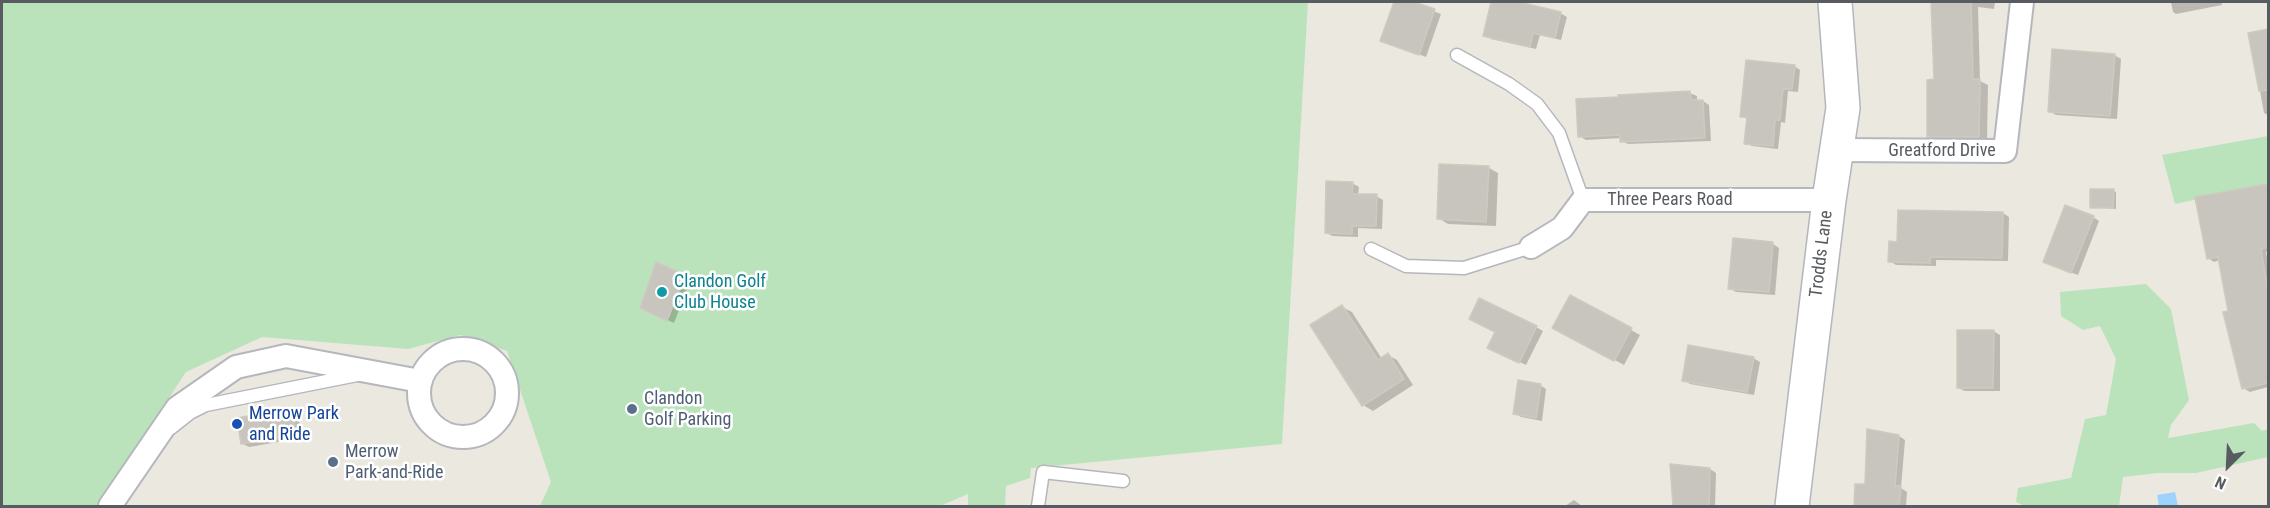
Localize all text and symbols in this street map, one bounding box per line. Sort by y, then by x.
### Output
street label: Greatford Drive [1888,140,1996,162]
street label: Three Pears Road [1607,189,1733,211]
street label: Trodds Lane [1806,209,1838,299]
place label: Clandon Golf Club House [674,271,766,314]
marker: Clandon Golf Club House [655,285,669,299]
place label: Clandon Golf Parking [644,388,731,430]
marker: Clandon Golf Parking [625,402,639,416]
place label: Merrow Park and Ride [249,403,339,446]
marker: Merrow Park and Ride [230,417,244,431]
north arrow [2198,436,2258,496]
place label: Merrow Park-and-Ride [345,441,443,484]
marker: Merrow Park-and-Ride [326,455,340,469]
text: N [2212,472,2229,494]

